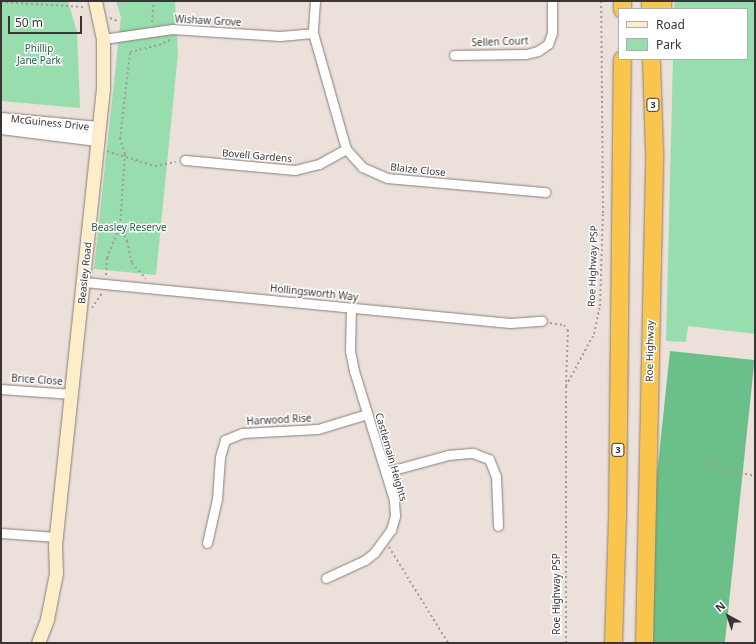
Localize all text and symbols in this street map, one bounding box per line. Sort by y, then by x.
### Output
scale bar [10,8,84,34]
legend [618,8,748,60]
street label: Wishaw Grove [174,13,242,29]
text: 50 m [15,14,43,31]
text: Road [656,16,685,33]
street label: Sellen Court [471,35,529,49]
text: Park [656,36,681,53]
park label: Phillip Jane Park [17,42,61,66]
road number: 3 [646,98,660,112]
street label: McGuiness Drive [10,113,90,133]
street label: Bovell Gardens [221,147,293,165]
street label: Blaize Close [390,161,446,179]
park label: Beasley Reserve [91,222,167,234]
street label: Roe Highway PSP [586,225,600,307]
street label: Beasley Road [76,241,94,305]
street label: Hollingsworth Way [269,282,359,304]
street label: Roe Highway [643,320,657,382]
street label: Brice Close [11,372,63,388]
street label: Castlemain Heights [373,411,409,503]
street label: Harwood Rise [246,412,312,428]
road number: 3 [611,443,625,457]
street label: Roe Highway PSP [551,553,563,635]
north arrow [708,596,748,636]
text: N [712,598,728,615]

